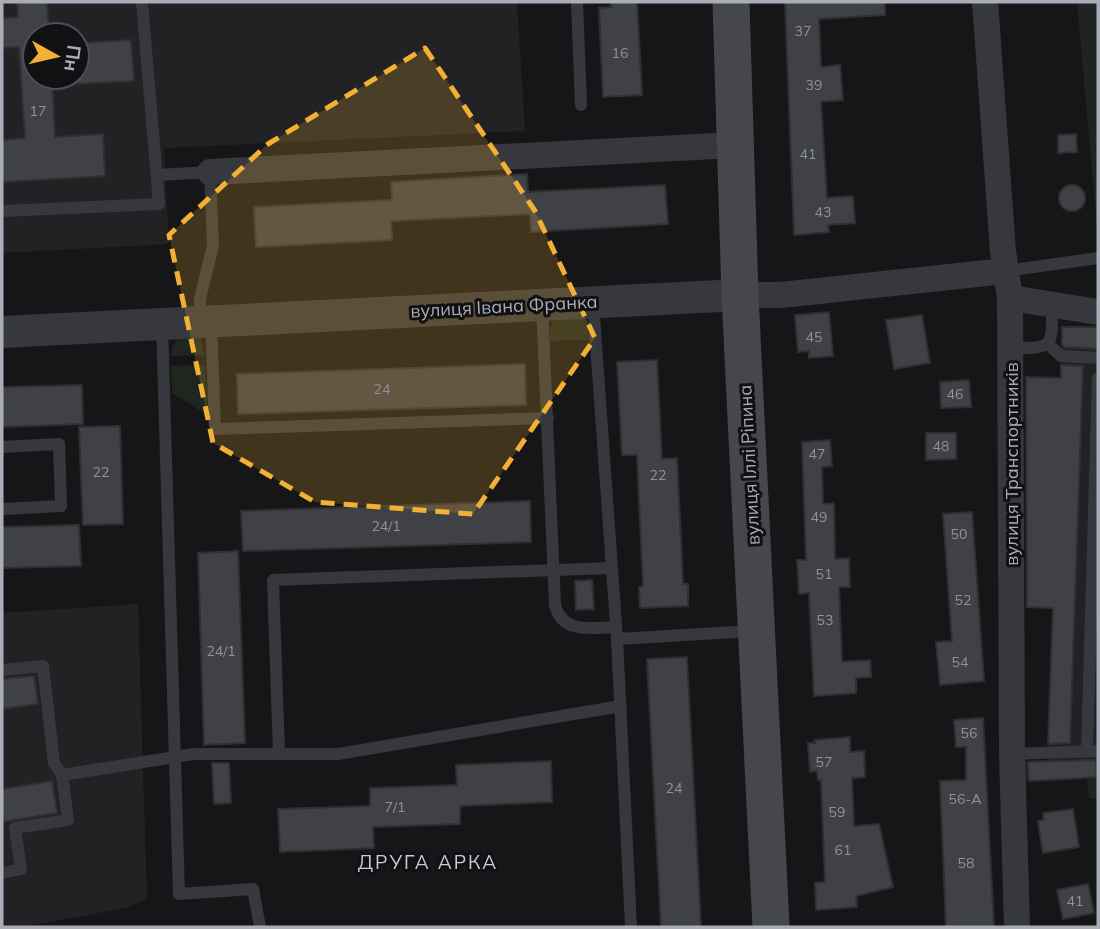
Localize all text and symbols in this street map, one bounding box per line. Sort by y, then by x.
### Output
north arrow [21,21,91,91]
house number: 37 [795,22,811,40]
text: Пн [59,44,87,73]
house number: 16 [612,44,628,62]
house number: 39 [806,76,822,94]
house number: 17 [30,102,46,120]
house number: 41 [800,145,816,163]
house number: 43 [815,203,831,221]
street label: вулиця Івана Франка [410,290,598,322]
house number: 45 [806,328,822,346]
street label: вулиця Транспортників [1000,362,1023,566]
house number: 24 [374,380,391,398]
street label: вулиця Іллі Ріпина [733,384,765,546]
house number: 46 [947,385,963,403]
house number: 48 [933,437,949,455]
house number: 47 [809,445,825,463]
house number: 22 [93,463,109,481]
house number: 22 [650,466,666,484]
house number: 49 [811,508,827,526]
house number: 24/1 [371,517,401,535]
house number: 50 [951,525,967,543]
house number: 51 [816,565,832,583]
house number: 52 [955,591,971,609]
house number: 53 [817,611,833,629]
house number: 24/1 [206,642,236,660]
house number: 54 [952,653,969,671]
house number: 56 [961,724,977,742]
house number: 57 [816,753,832,771]
house number: 24 [666,779,683,797]
house number: 56-А [949,790,982,808]
house number: 7/1 [385,798,405,816]
house number: 59 [829,803,845,821]
house number: 61 [835,841,851,859]
district label: ДРУГА АРКА [358,850,498,874]
house number: 58 [958,854,974,872]
house number: 41 [1067,892,1083,910]

